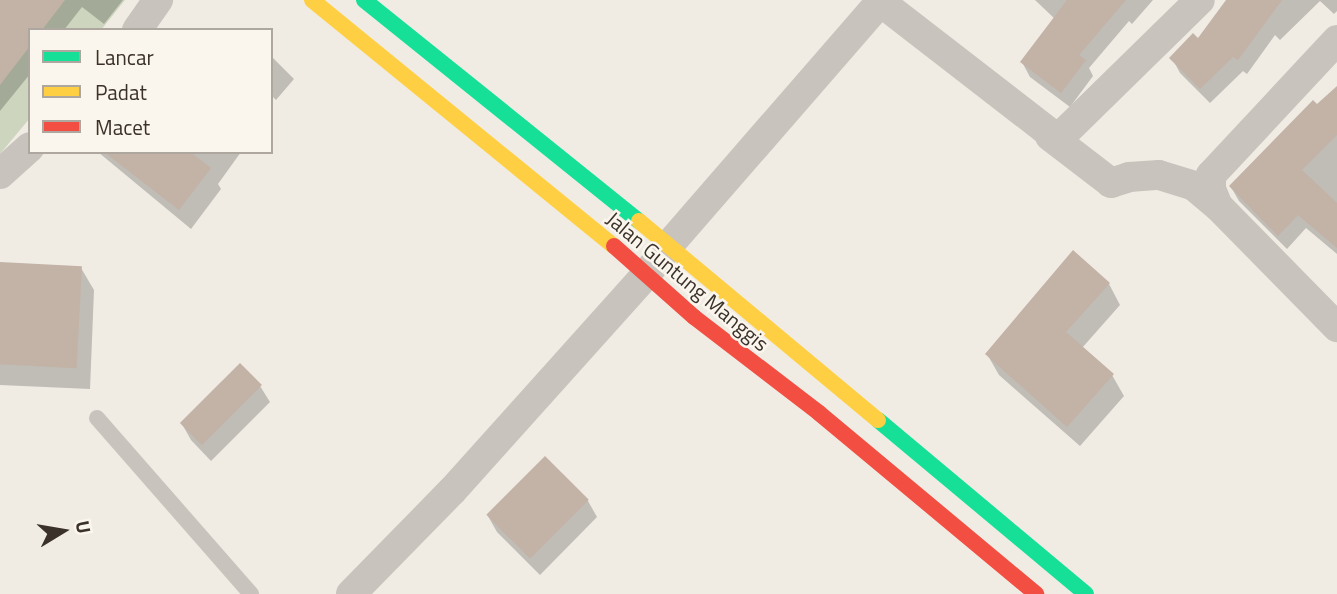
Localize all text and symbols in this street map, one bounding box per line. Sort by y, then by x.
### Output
legend [28,28,273,154]
text: Lancar [95,41,154,73]
text: Padat [95,76,147,108]
text: Macet [95,111,150,143]
street label: Jalan Guntung Manggis [602,206,774,356]
north arrow [28,496,98,566]
text: U [69,518,100,536]

